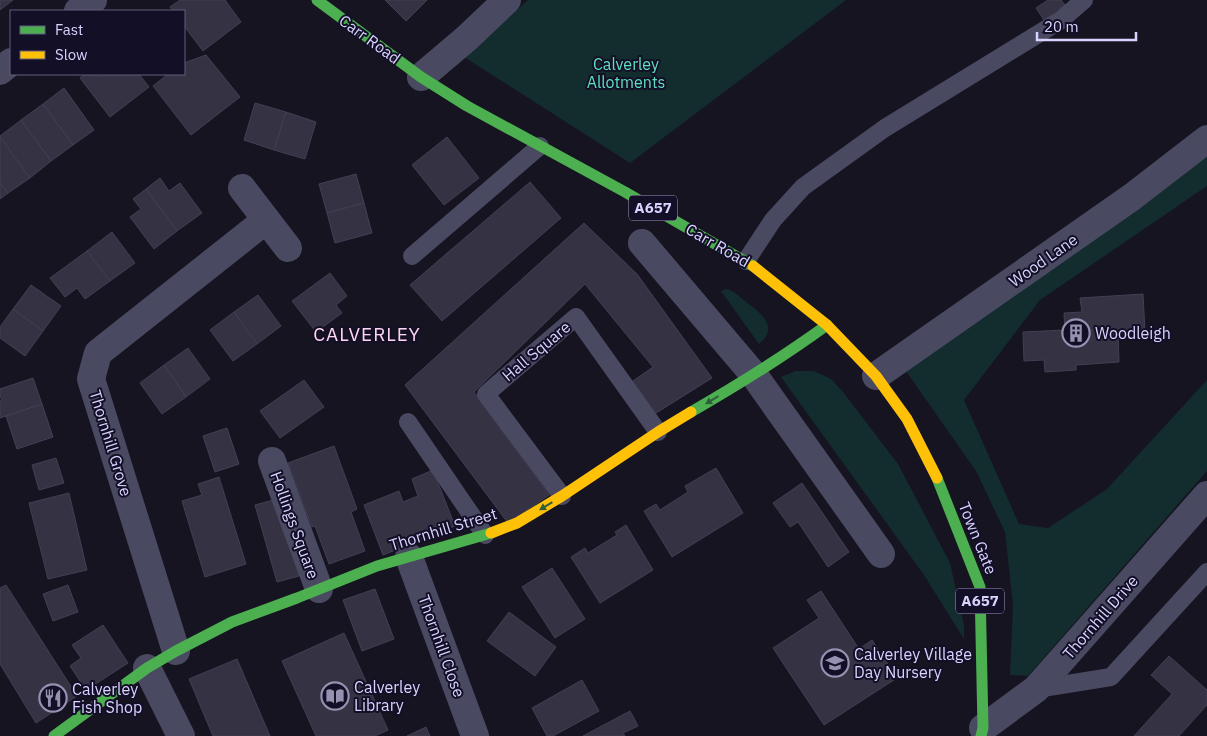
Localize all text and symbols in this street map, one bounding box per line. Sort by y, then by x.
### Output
legend [10,10,185,75]
street label: Carr Road [335,10,405,68]
scale bar [1037,10,1136,42]
text: 20 m [1044,17,1079,36]
text: Fast [55,20,83,39]
text: Slow [55,45,88,64]
park label: Calverley Allotments [587,54,665,92]
road number: A657 [629,196,677,220]
street label: Carr Road [682,219,754,271]
street label: Wood Lane [1005,229,1081,291]
street label: Hall Square [498,317,574,385]
building icon: Woodleigh [1061,318,1091,348]
district label: CALVERLEY [313,322,421,346]
place label: Woodleigh [1095,323,1171,343]
street label: Thornhill Grove [85,388,137,499]
one-way arrow [706,395,719,404]
street label: Hollings Square [266,469,324,582]
street label: Town Gate [954,499,1002,577]
one-way arrow [540,501,553,510]
street label: Thornhill Street [387,503,499,555]
street label: Thornhill Drive [1058,571,1142,663]
road number: A657 [956,588,1004,614]
street label: Thornhill Close [414,592,470,700]
place label: Calverley Village Day Nursery [854,644,972,682]
school or university icon: Calverley Village Day Nursery [820,648,850,678]
place label: Calverley Library [354,677,420,715]
place label: Calverley Fish Shop [72,679,142,717]
library icon: Calverley Library [320,681,350,711]
restaurant icon: Calverley Fish Shop [38,683,68,713]

